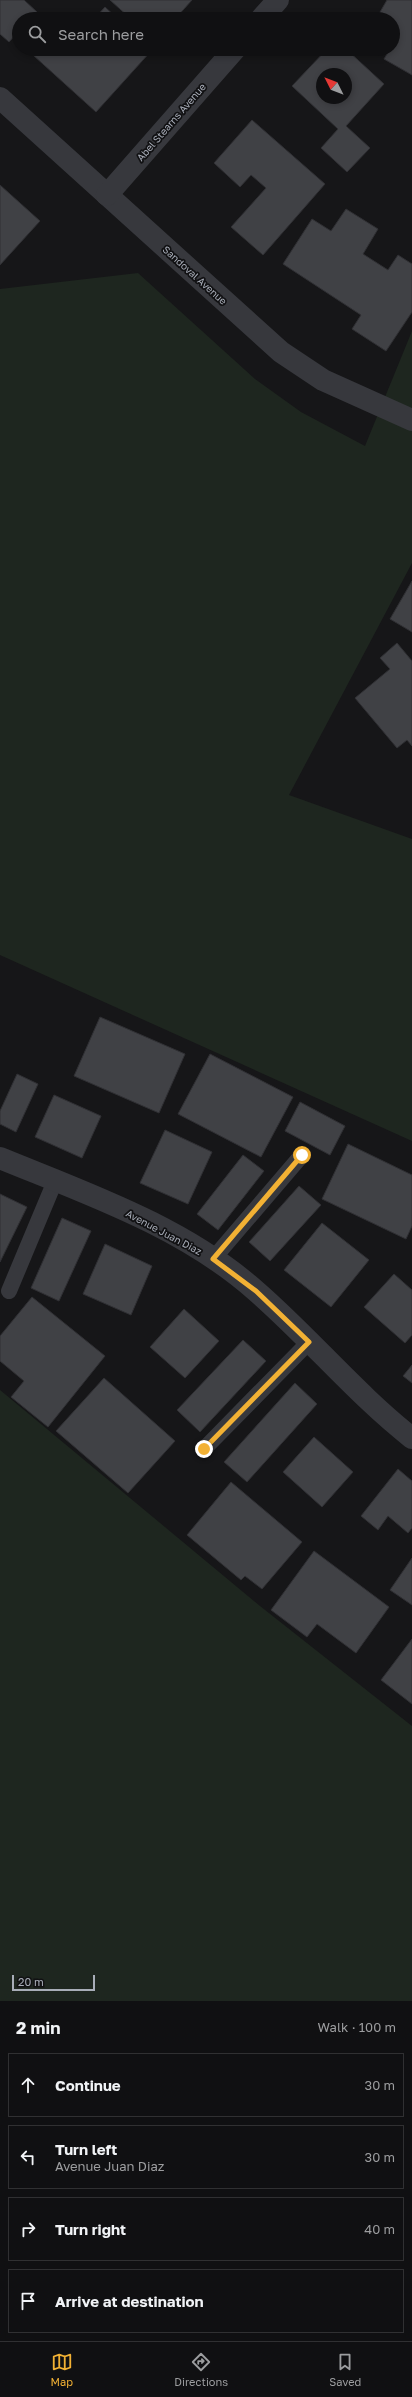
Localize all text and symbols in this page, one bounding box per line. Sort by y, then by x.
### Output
search box [12,12,400,56]
icon: search [26,23,48,45]
text: Search here [58,25,144,43]
north arrow [316,68,352,104]
street label: Abel Stearns Avenue [134,81,208,163]
street label: Sandoval Avenue [160,243,230,307]
route start [293,1146,311,1164]
street label: Avenue Juan Diaz [124,1207,204,1257]
route end [195,1440,213,1458]
scale bar [12,1973,95,1992]
text: 20 m [18,1975,44,1988]
text: 2 min [16,2017,60,2038]
text: Walk · 100 m [318,2019,396,2035]
icon: ahead [17,2074,39,2096]
text: Continue [55,2076,121,2094]
text: 30 m [365,2077,395,2093]
text: Turn left [55,2140,117,2158]
icon: left [17,2146,39,2168]
text: 30 m [365,2149,395,2165]
text: Avenue Juan Diaz [55,2158,164,2174]
icon: right [17,2218,39,2240]
text: Turn right [55,2220,126,2238]
text: 40 m [364,2221,395,2237]
icon: arrive [17,2290,39,2312]
text: Arrive at destination [55,2292,204,2310]
tab: Map [51,2351,73,2388]
tab: Directions [174,2351,228,2388]
tab: Saved [329,2351,361,2388]

